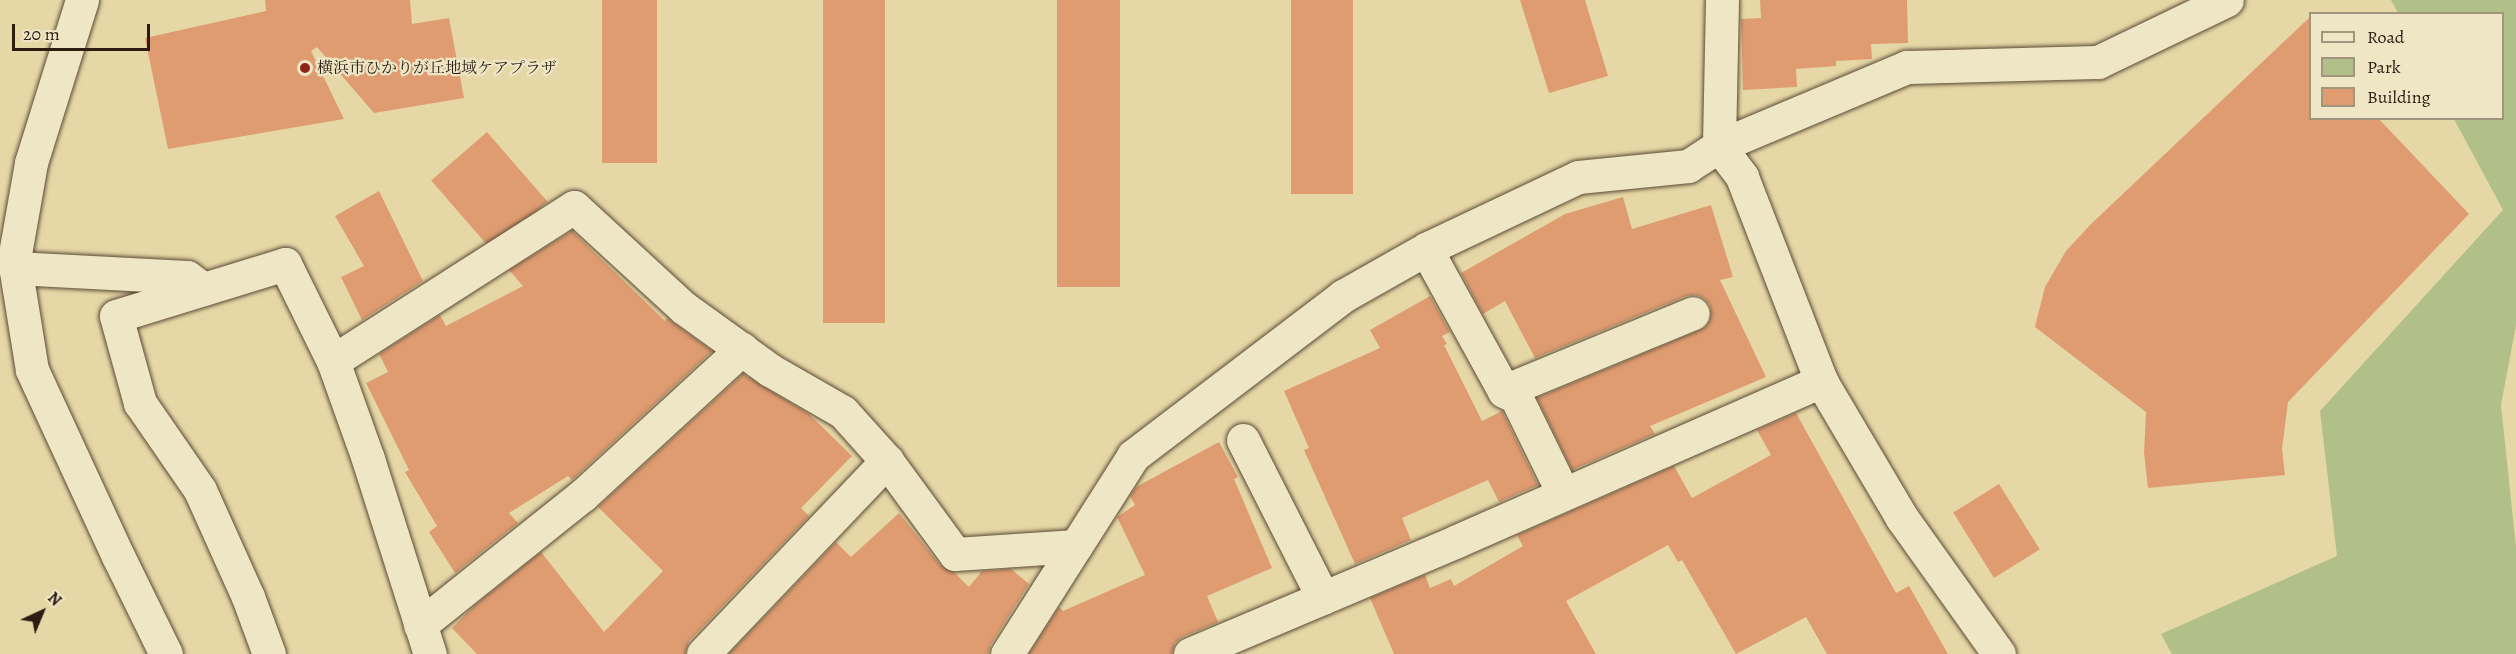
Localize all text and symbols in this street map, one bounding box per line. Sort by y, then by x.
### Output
scale bar [15,12,153,50]
legend [2309,12,2504,120]
text: 20 m [23,22,60,46]
text: Road [2367,25,2404,49]
text: Park [2367,55,2401,79]
place label: 横浜市ひかりが丘地域ケアプラザ [317,58,557,78]
marker: 横浜市ひかりが丘地域ケアプラザ [298,61,312,75]
text: Building [2367,85,2431,109]
north arrow [12,582,72,642]
text: N [43,587,66,611]

